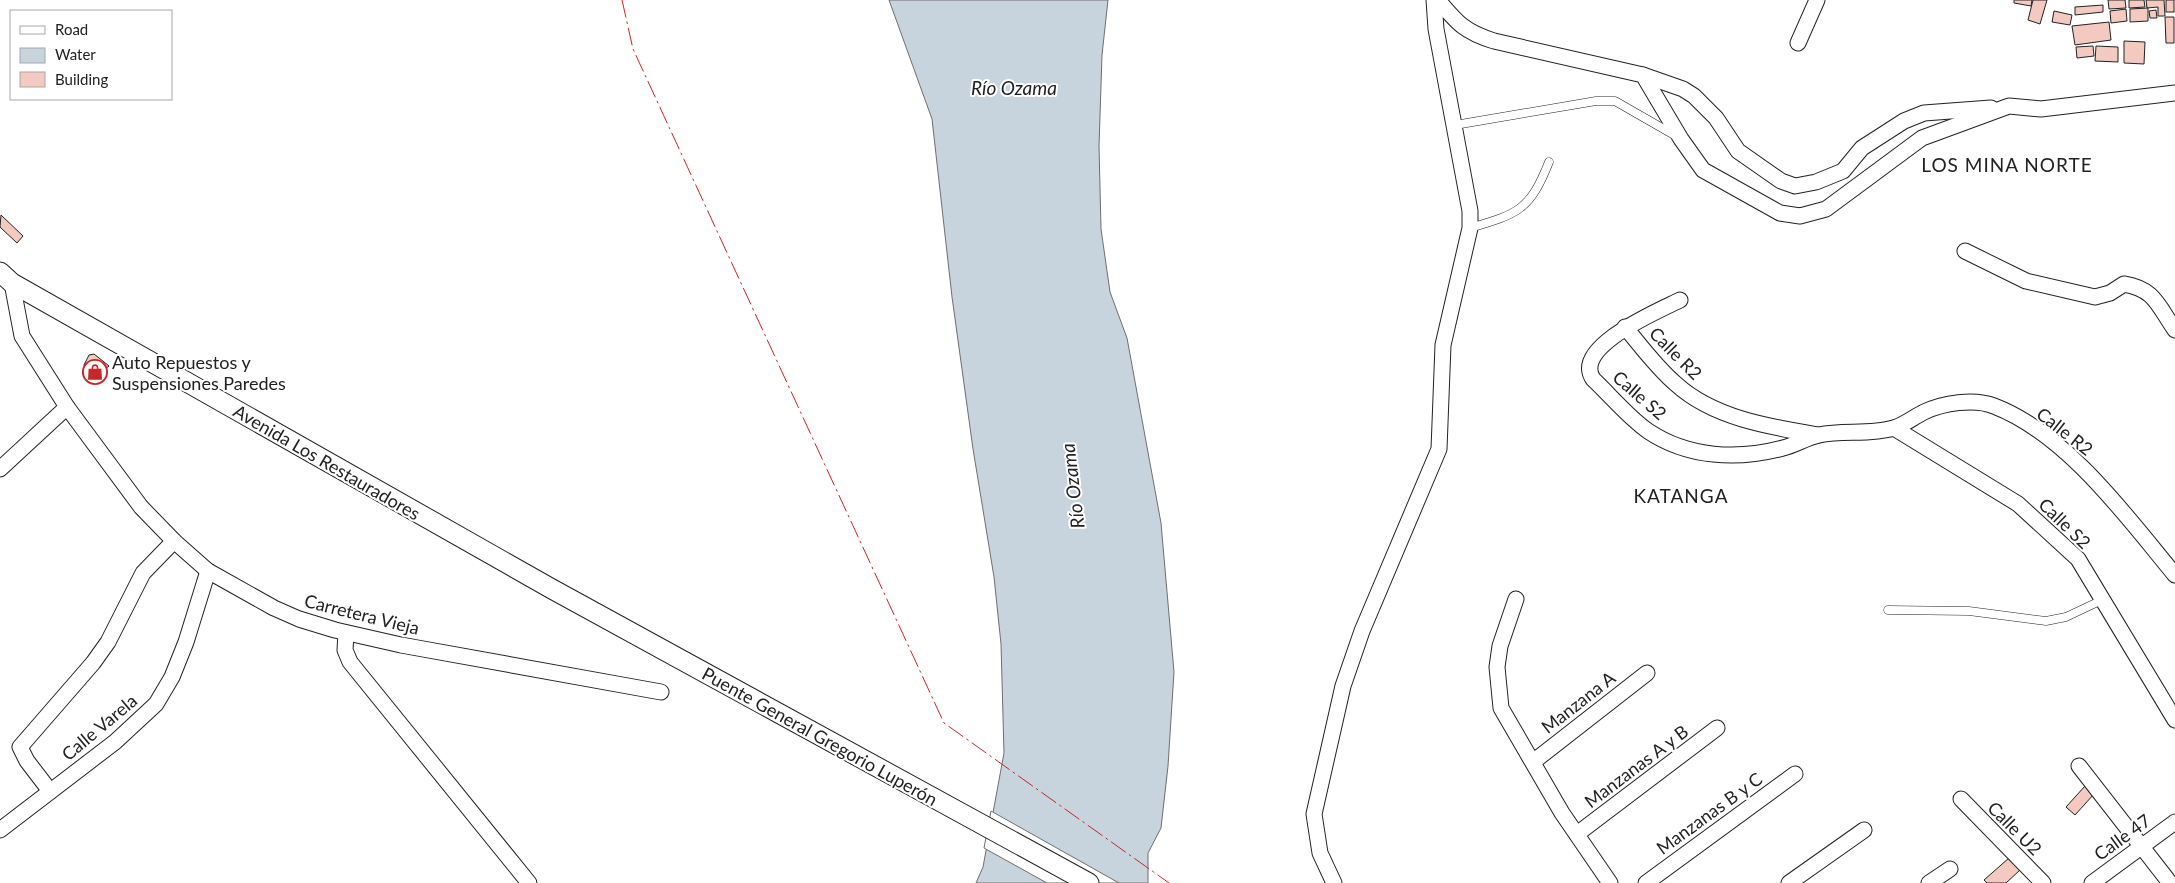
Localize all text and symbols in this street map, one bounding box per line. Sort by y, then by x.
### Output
legend [10,10,172,100]
text: Road [55,20,88,38]
text: Water [55,45,96,63]
text: Building [55,70,108,88]
water label: Río Ozama [971,76,1057,99]
district label: LOS MINA NORTE [1921,153,2093,176]
street label: Calle R2 [1645,322,1707,384]
place label: Auto Repuestos y Suspensiones Paredes [112,351,286,394]
shop icon: Auto Repuestos y Suspensiones Paredes [82,359,108,385]
street label: Calle S2 [1609,366,1671,424]
street label: Avenida Los Restauradores [230,400,424,525]
street label: Calle R2 [2033,402,2097,460]
water label: Río Ozama [1055,442,1089,530]
district label: KATANGA [1634,484,1729,507]
street label: Calle S2 [2034,493,2096,553]
street label: Carretera Vieja [302,589,422,639]
street label: Puente General Gregorio Luperón [699,662,941,810]
street label: Manzana A [1537,666,1620,738]
street label: Calle Varela [57,689,141,765]
street label: Manzanas A y B [1580,720,1692,812]
street label: Manzanas B y C [1652,767,1766,859]
street label: Calle U2 [1983,796,2047,860]
street label: Calle 47 [2089,809,2155,865]

